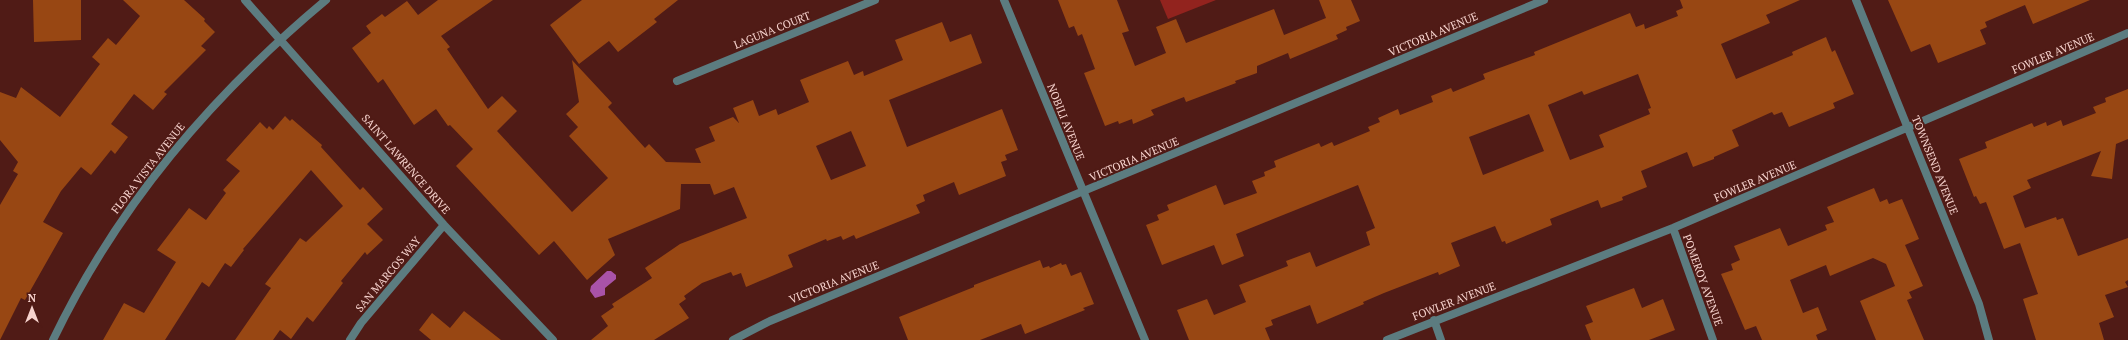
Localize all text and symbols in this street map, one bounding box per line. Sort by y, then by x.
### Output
street label: LAGUNA COURT [732,8,813,52]
street label: VICTORIA AVENUE [1386,9,1480,59]
street label: FOWLER AVENUE [2010,29,2096,77]
street label: NOBILI AVENUE [1044,82,1088,162]
street label: SAINT LAWRENCE DRIVE [359,111,453,217]
street label: TOWNSEND AVENUE [1909,114,1961,216]
street label: FLORA VISTA AVENUE [108,120,188,216]
street label: VICTORIA AVENUE [1087,134,1181,184]
street label: FOWLER AVENUE [1712,157,1798,205]
street label: POMEROY AVENUE [1680,232,1726,328]
street label: SAN MARCOS WAY [352,233,424,315]
street label: VICTORIA AVENUE [787,258,881,306]
street label: FOWLER AVENUE [1410,279,1498,323]
north arrow [12,288,52,328]
text: N [28,291,37,305]

